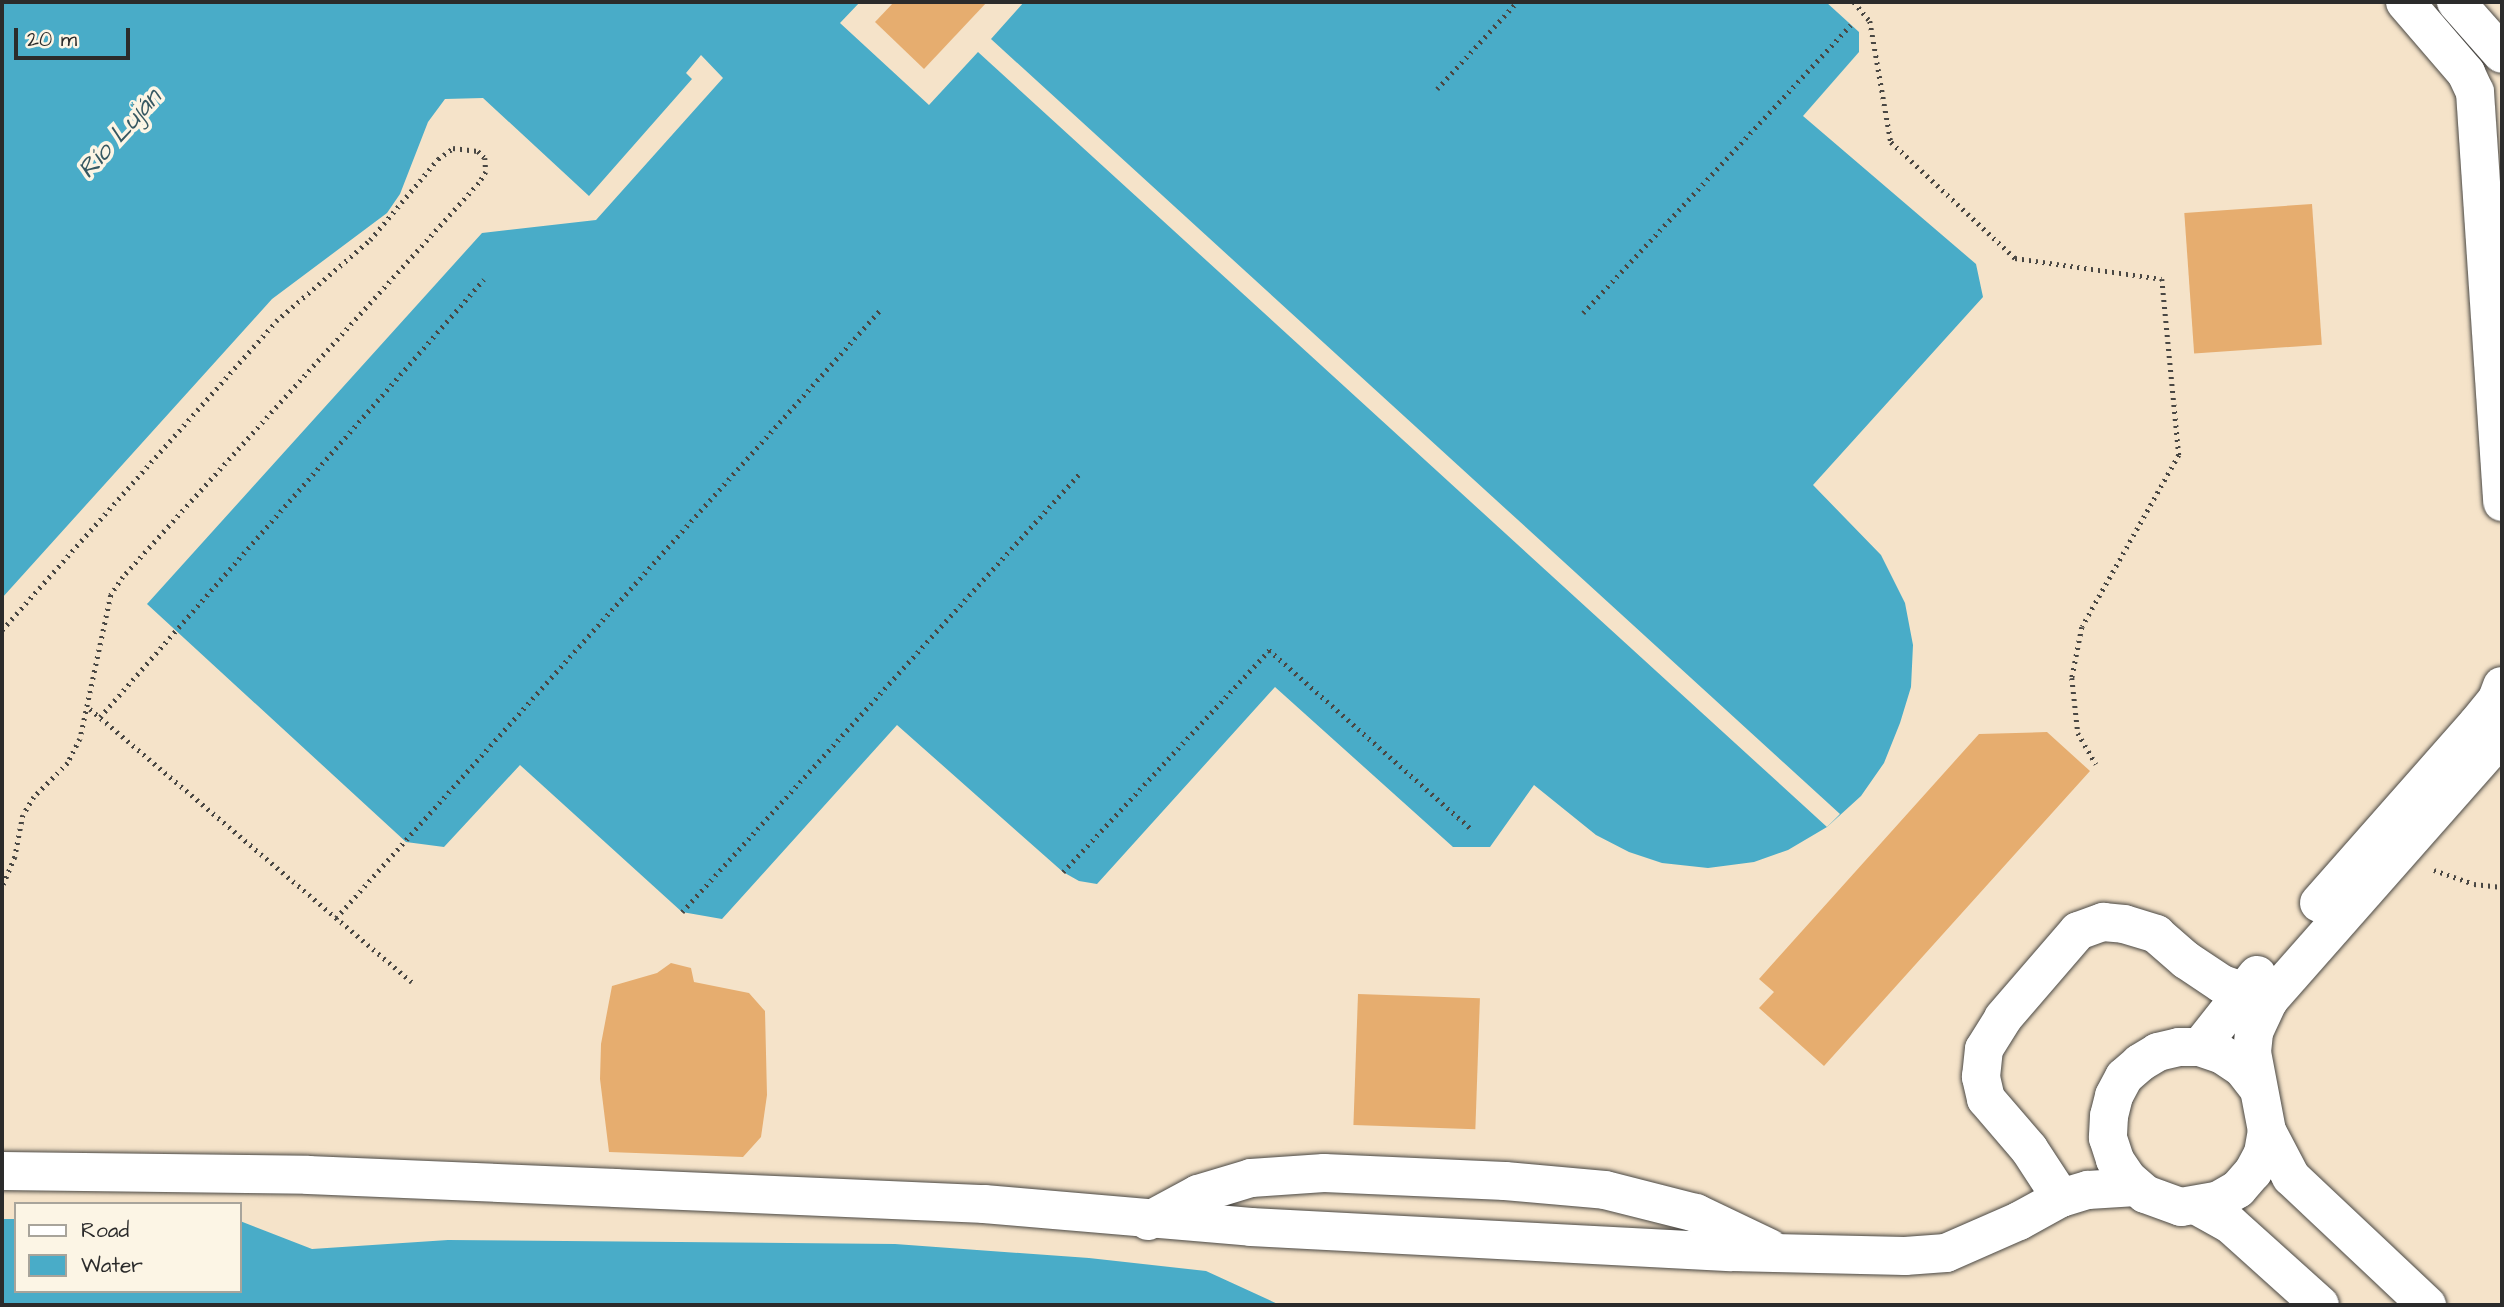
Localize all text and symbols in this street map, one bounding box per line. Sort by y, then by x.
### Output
scale bar [18,14,133,58]
text: 20 m [27,25,77,54]
water label: Río Luján [72,83,168,185]
legend [14,1202,242,1293]
text: Road [81,1216,129,1245]
text: Water [81,1251,143,1280]

